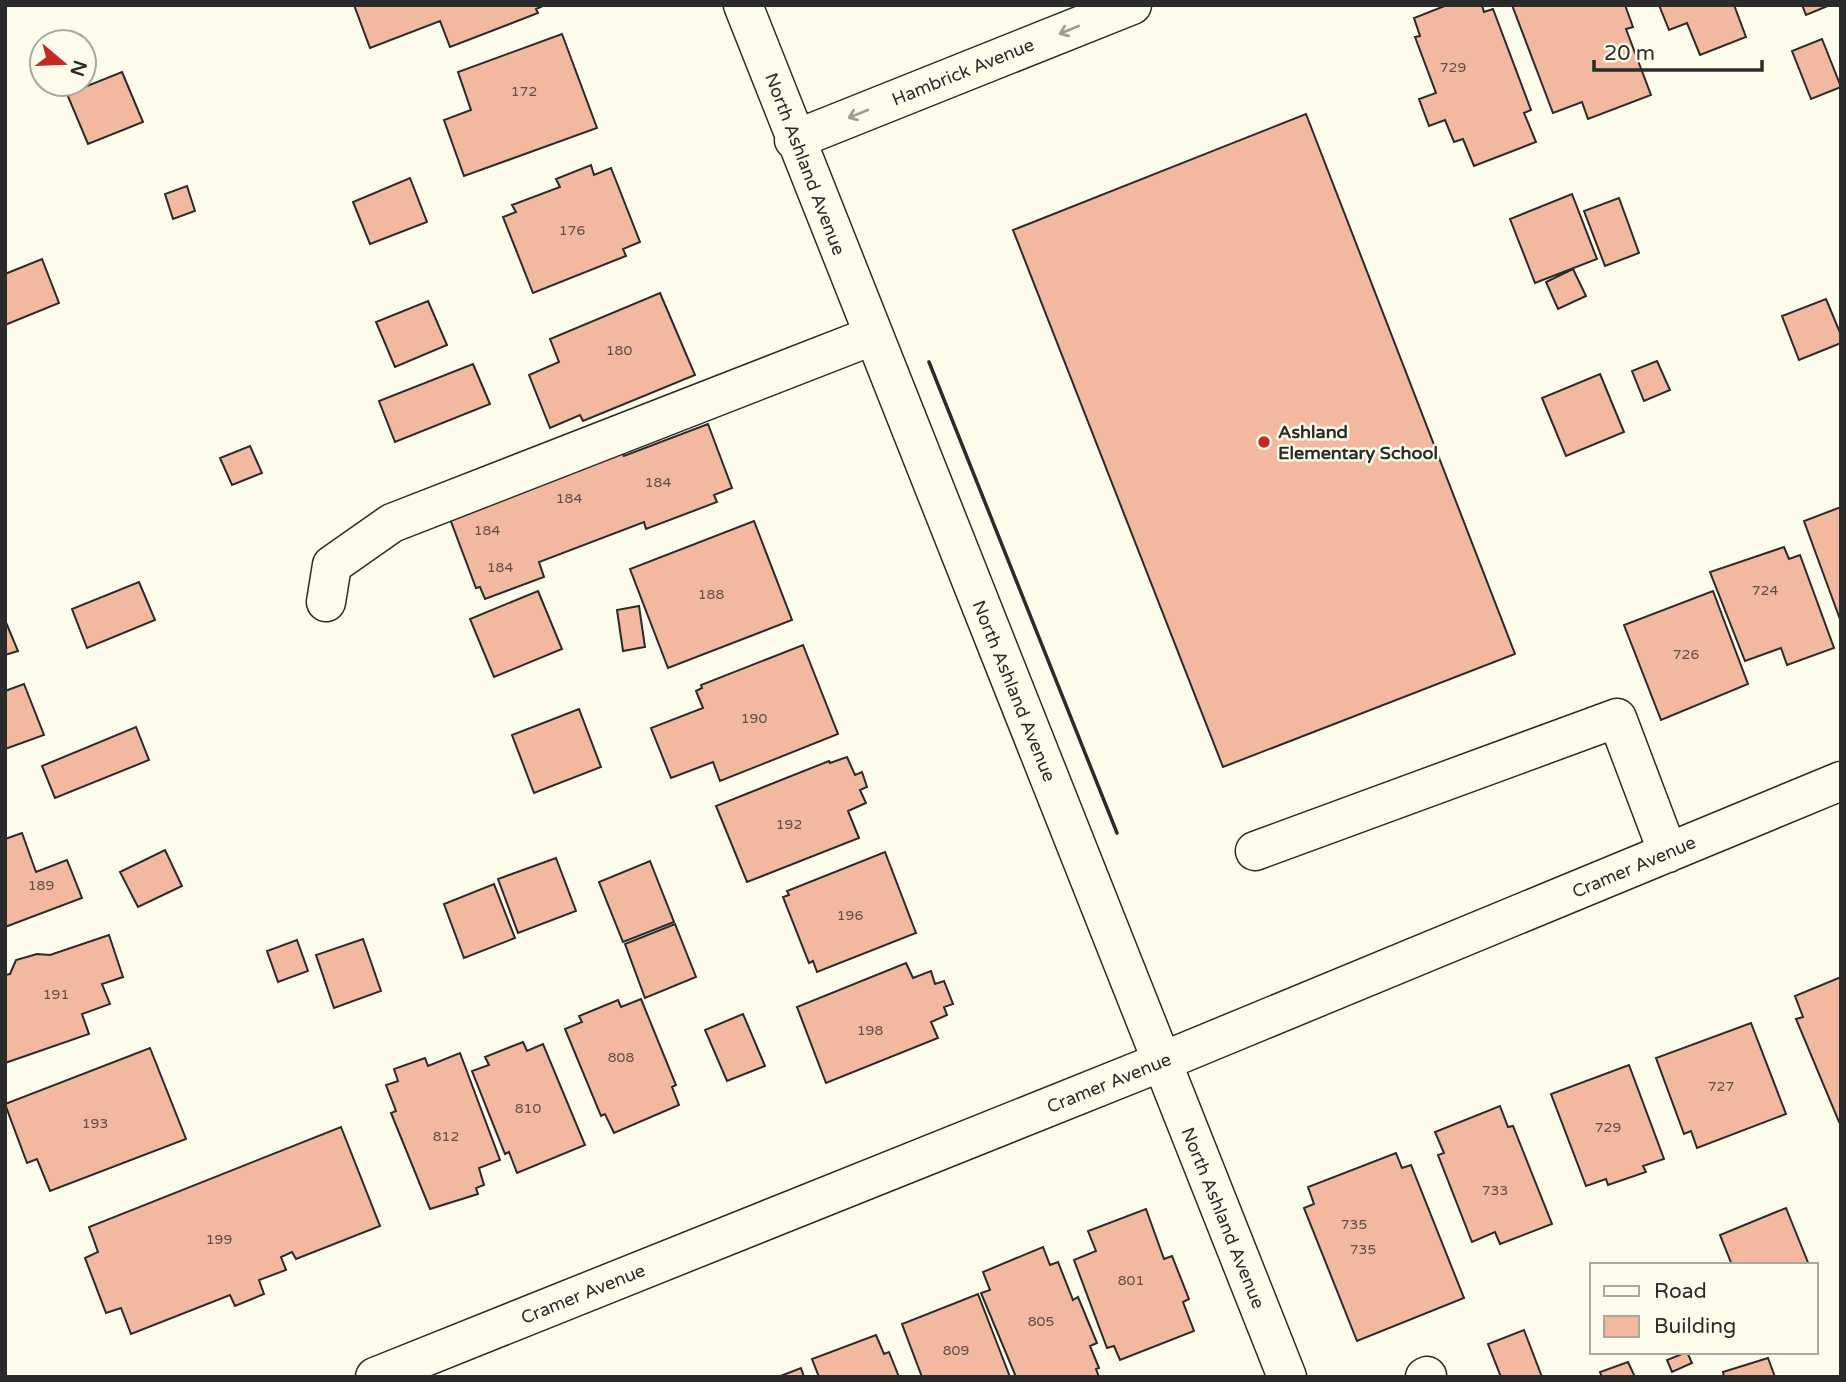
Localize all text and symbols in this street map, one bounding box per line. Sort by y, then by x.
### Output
one-way arrow [1059,25,1080,38]
north arrow [28,28,98,98]
scale bar [1594,28,1762,72]
street label: Hambrick Avenue [889,33,1037,111]
text: 20 m [1604,41,1655,66]
text: N [65,57,91,79]
house number: 729 [1440,59,1466,76]
street label: North Ashland Avenue [760,70,850,258]
house number: 172 [511,83,537,100]
one-way arrow [847,109,869,122]
house number: 176 [559,222,585,239]
house number: 180 [606,342,632,359]
place label: Ashland Elementary School [1278,421,1438,464]
marker: Ashland Elementary School [1256,434,1272,450]
house number: 184 [645,474,671,491]
house number: 184 [556,490,582,507]
house number: 184 [474,522,500,539]
house number: 184 [487,559,513,576]
house number: 724 [1752,582,1778,599]
house number: 188 [698,586,724,603]
street label: North Ashland Avenue [968,597,1060,785]
house number: 726 [1673,646,1699,663]
house number: 190 [741,710,767,727]
house number: 192 [776,816,802,833]
street label: Cramer Avenue [1569,831,1699,903]
house number: 189 [28,877,54,894]
house number: 196 [837,907,863,924]
house number: 191 [43,986,69,1003]
house number: 198 [857,1022,883,1039]
street label: Cramer Avenue [1044,1048,1174,1118]
house number: 808 [608,1049,634,1066]
house number: 727 [1708,1078,1734,1095]
house number: 810 [515,1100,541,1117]
house number: 193 [82,1115,108,1132]
house number: 729 [1595,1119,1621,1136]
street label: North Ashland Avenue [1177,1124,1269,1312]
house number: 812 [433,1128,459,1145]
house number: 733 [1482,1182,1508,1199]
house number: 735 [1341,1216,1367,1233]
house number: 199 [206,1231,232,1248]
house number: 735 [1350,1241,1376,1258]
street label: Cramer Avenue [518,1259,648,1329]
legend [1590,1263,1818,1354]
house number: 801 [1118,1272,1144,1289]
text: Road [1654,1279,1707,1304]
house number: 805 [1028,1313,1054,1330]
text: Building [1654,1314,1736,1339]
house number: 809 [943,1342,969,1359]

